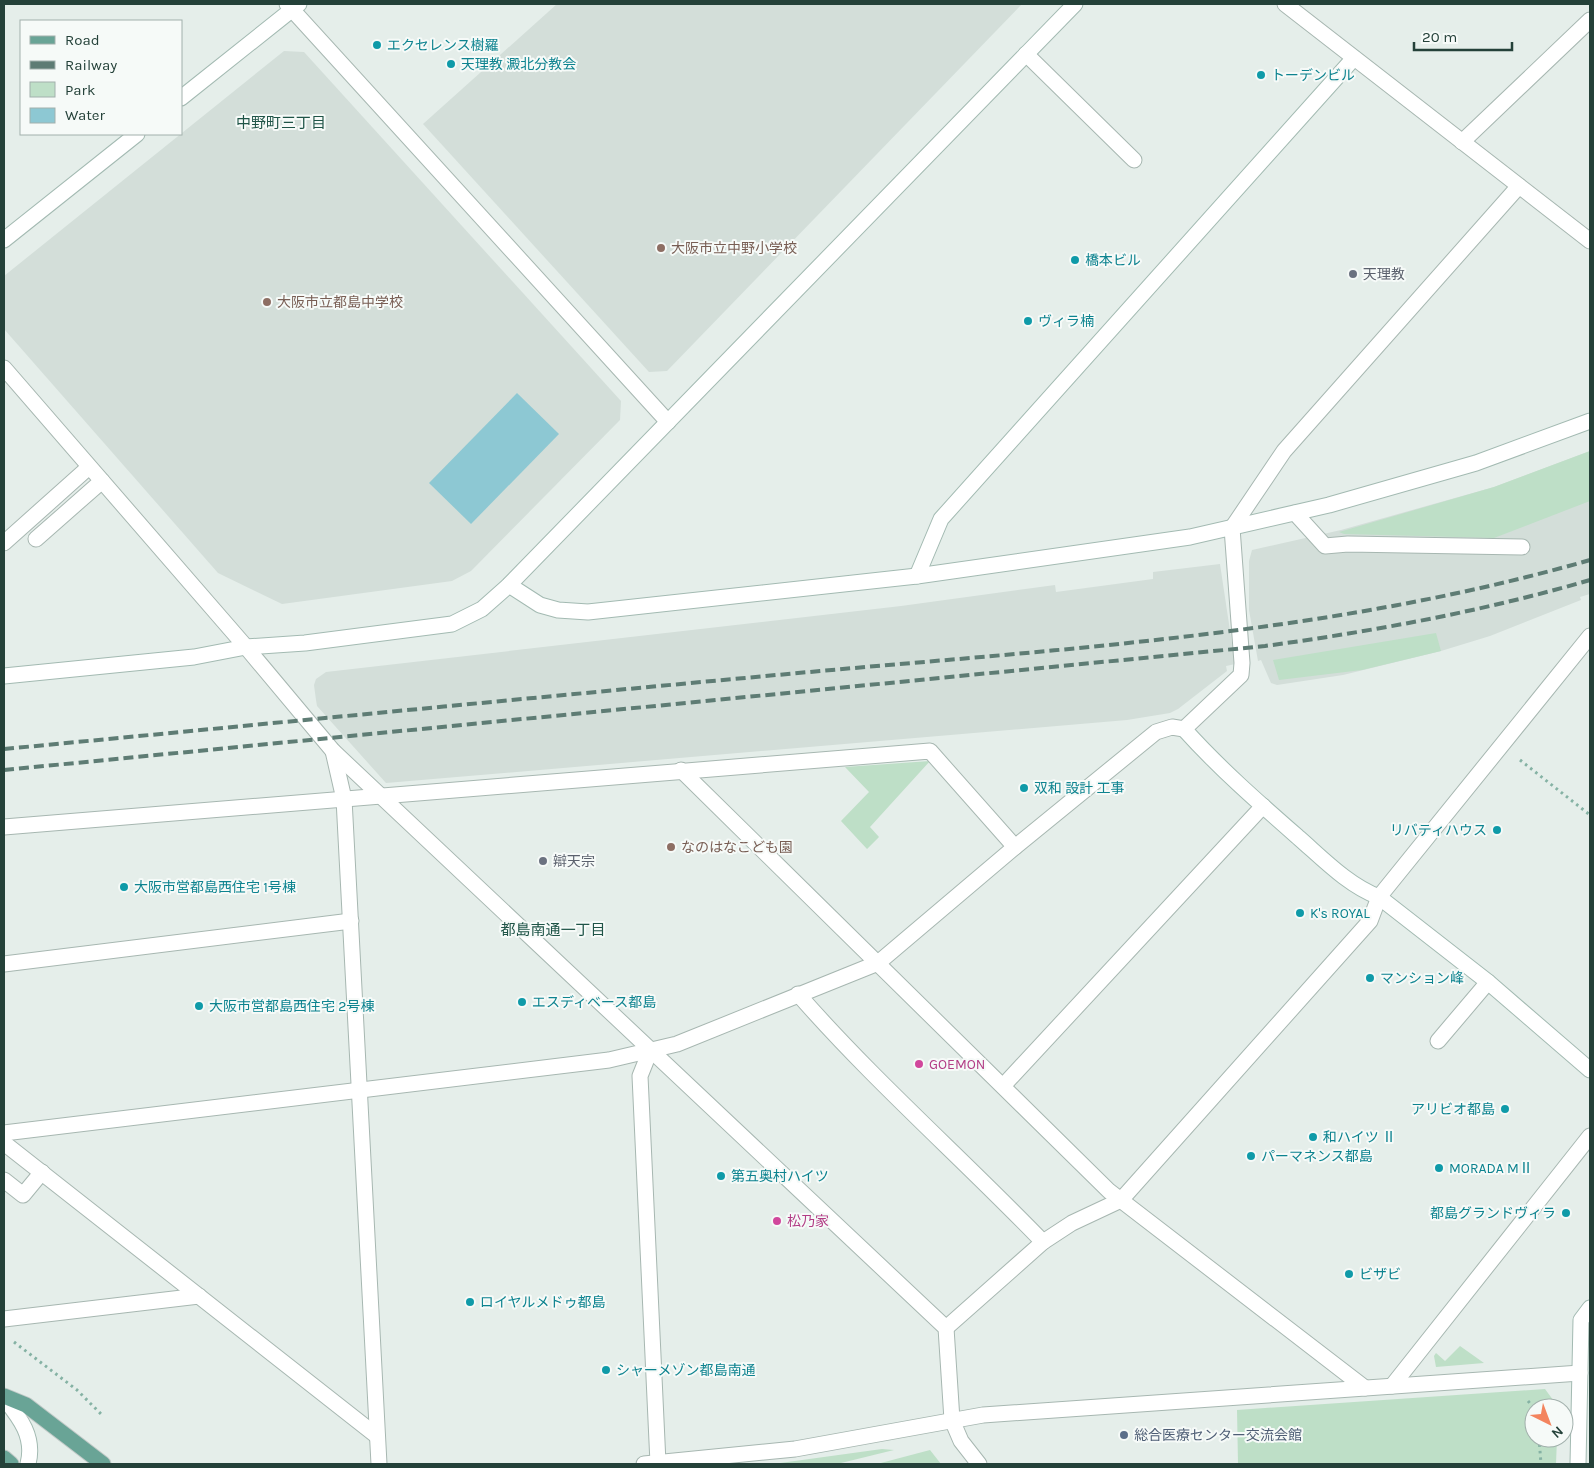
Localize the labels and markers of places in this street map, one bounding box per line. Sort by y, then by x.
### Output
place label: エクセレンス樹羅 [387,37,499,54]
marker: エクセレンス樹羅 [371,39,383,51]
place label: 天理教 澱北分教会 [461,56,576,73]
marker: 天理教 澱北分教会 [445,58,457,70]
place label: トーデンビル [1271,67,1355,84]
marker: トーデンビル [1255,69,1267,81]
place label: 大阪市立中野小学校 [671,240,797,257]
marker: 大阪市立中野小学校 [655,242,667,254]
place label: 橋本ビル [1085,252,1141,269]
marker: 橋本ビル [1069,254,1081,266]
place label: 天理教 [1363,266,1405,283]
marker: 天理教 [1347,268,1359,280]
place label: 大阪市立都島中学校 [277,294,403,311]
marker: 大阪市立都島中学校 [261,296,273,308]
place label: ヴィラ楠 [1038,313,1094,330]
marker: ヴィラ楠 [1022,315,1034,327]
place label: 双和 設計 工事 [1034,780,1125,797]
marker: 双和 設計 工事 [1018,782,1030,794]
place label: リバティハウス [1390,822,1487,839]
marker: リバティハウス [1491,824,1503,836]
place label: なのはなこども園 [681,839,793,856]
marker: なのはなこども園 [665,841,677,853]
place label: 辯天宗 [553,853,595,870]
marker: 辯天宗 [537,855,549,867]
place label: 大阪市営都島西住宅 1号棟 [134,879,296,896]
marker: 大阪市営都島西住宅 1号棟 [118,881,130,893]
place label: K's ROYAL [1310,905,1370,922]
marker: K's ROYAL [1294,907,1306,919]
place label: マンション峰 [1380,970,1464,987]
marker: マンション峰 [1364,972,1376,984]
place label: エスディベース都島 [532,994,656,1011]
marker: エスディベース都島 [516,996,528,1008]
place label: 大阪市営都島西住宅 2号棟 [209,998,374,1015]
marker: 大阪市営都島西住宅 2号棟 [193,1000,205,1012]
place label: GOEMON [929,1056,985,1073]
marker: GOEMON [913,1058,925,1070]
place label: アリビオ都島 [1411,1101,1495,1118]
marker: アリビオ都島 [1499,1103,1511,1115]
place label: 和ハイツ Ⅱ [1323,1129,1396,1146]
marker: 和ハイツ Ⅱ [1307,1131,1319,1143]
place label: パーマネンス都島 [1261,1148,1373,1165]
marker: パーマネンス都島 [1245,1150,1257,1162]
place label: MORADA MⅡ [1449,1160,1533,1177]
marker: MORADA MⅡ [1433,1162,1445,1174]
place label: 第五奥村ハイツ [731,1168,829,1185]
marker: 第五奥村ハイツ [715,1170,727,1182]
place label: 都島グランドヴィラ [1430,1205,1556,1222]
marker: 都島グランドヴィラ [1560,1207,1572,1219]
place label: 松乃家 [787,1213,829,1230]
marker: 松乃家 [771,1215,783,1227]
place label: ビザビ [1359,1266,1401,1283]
marker: ビザビ [1343,1268,1355,1280]
place label: ロイヤルメドゥ都島 [480,1294,606,1311]
marker: ロイヤルメドゥ都島 [464,1296,476,1308]
place label: シャーメゾン都島南通 [616,1362,755,1379]
marker: シャーメゾン都島南通 [600,1364,612,1376]
place label: 総合医療センター交流会館 [1134,1427,1302,1444]
marker: 総合医療センター交流会館 [1118,1429,1130,1441]

